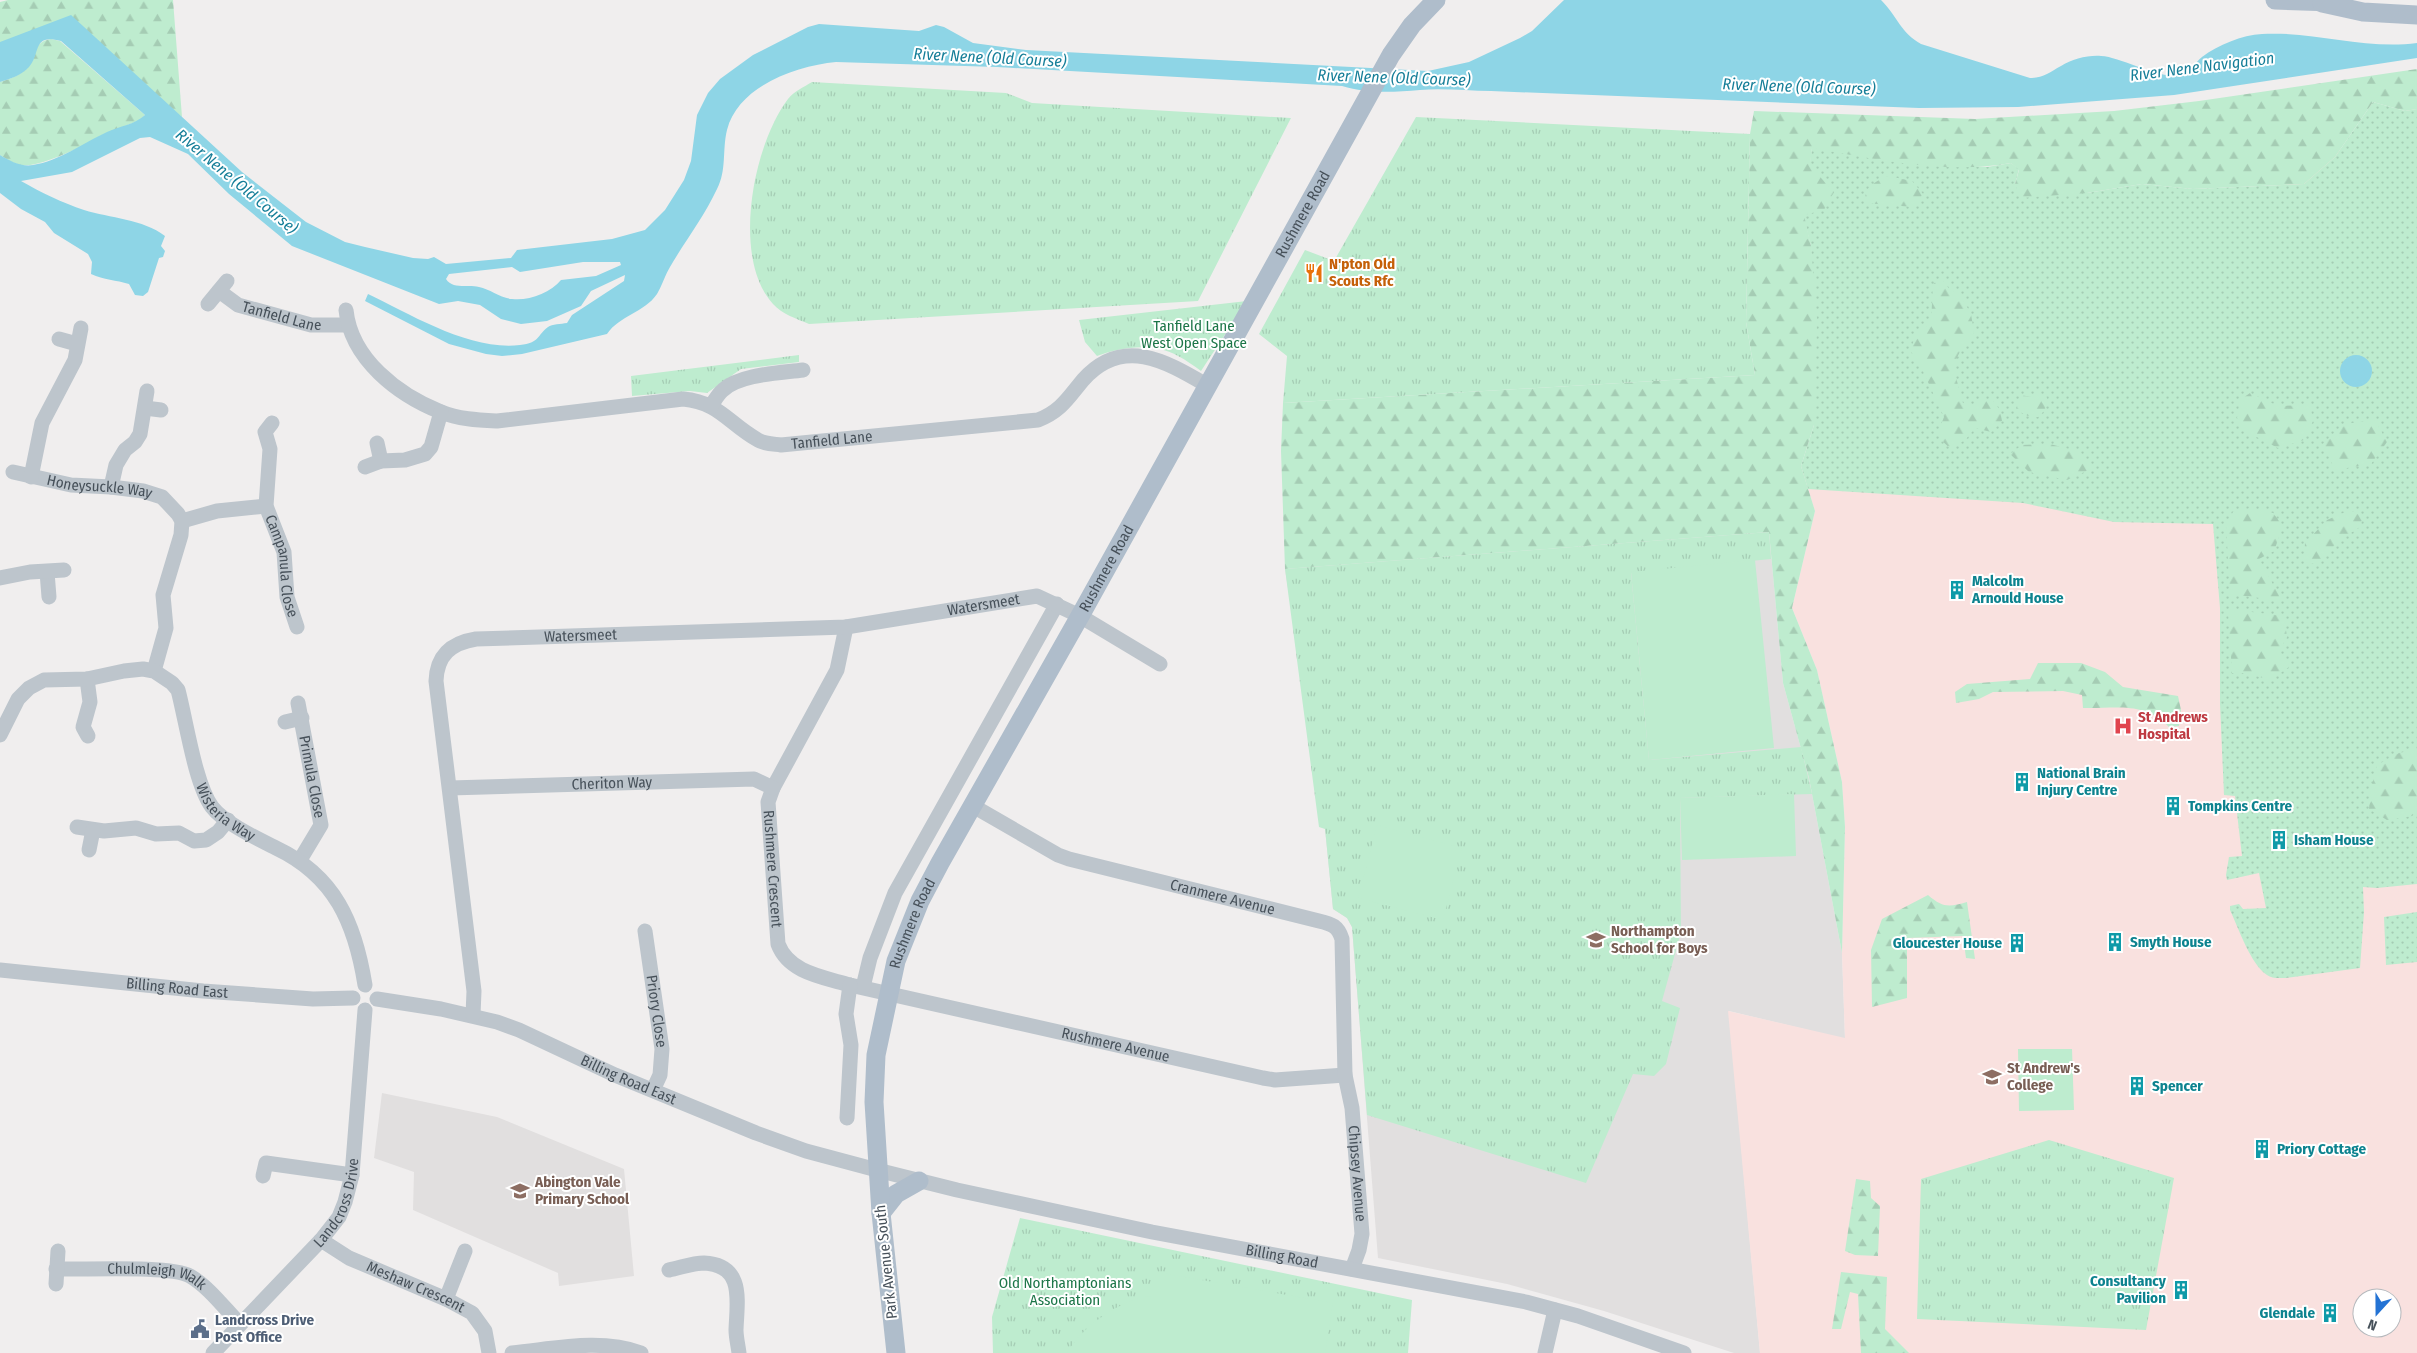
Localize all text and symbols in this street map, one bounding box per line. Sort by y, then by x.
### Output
water label: River Nene (Old Course) [913,44,1067,71]
water label: River Nene Navigation [2129,48,2275,85]
water label: River Nene (Old Course) [1317,65,1471,90]
water label: River Nene (Old Course) [1722,74,1876,99]
water label: River Nene (Old Course) [172,125,302,238]
street label: Rushmere Road [1272,168,1334,261]
place label: N'pton Old Scouts Rfc [1329,255,1395,290]
restaurant icon: N'pton Old Scouts Rfc [1303,262,1325,284]
street label: Tanfield Lane [240,298,321,334]
park label: Tanfield Lane West Open Space [1141,317,1247,352]
street label: Tanfield Lane [790,427,873,453]
street label: Honeysuckle Way [45,471,155,502]
street label: Campanula Close [261,512,302,620]
street label: Rushmere Road [1075,522,1138,615]
place label: Malcolm Arnould House [1971,572,2064,607]
building icon: Malcolm Arnould House [1946,579,1968,601]
street label: Watersmeet [946,590,1021,619]
street label: Watersmeet [544,625,617,646]
place label: St Andrews Hospital [2138,708,2208,743]
hospital icon: St Andrews Hospital [2112,715,2134,737]
street label: Primula Close [295,734,329,820]
place label: National Brain Injury Centre [2037,764,2126,799]
building icon: National Brain Injury Centre [2011,771,2033,793]
street label: Cheriton Way [571,773,653,793]
street label: Wisteria Way [192,780,259,845]
building icon: Tompkins Centre [2162,795,2184,817]
place label: Tompkins Centre [2188,797,2293,815]
street label: Rushmere Crescent [760,810,786,928]
building icon: Isham House [2268,829,2290,851]
place label: Isham House [2294,831,2374,849]
street label: Rushmere Road [886,875,939,970]
street label: Cranmere Avenue [1168,875,1277,919]
place label: Northampton School for Boys [1611,922,1708,957]
school or university icon: Northampton School for Boys [1585,929,1607,951]
building icon: Smyth House [2104,931,2126,953]
building icon: Gloucester House [2006,932,2028,954]
place label: Smyth House [2130,933,2212,951]
place label: Gloucester House [1893,934,2002,952]
street label: Billing Road East [125,974,229,1002]
street label: Priory Close [642,974,671,1049]
street label: Rushmere Avenue [1060,1024,1171,1066]
street label: Billing Road East [578,1051,679,1108]
place label: St Andrew's College [2007,1059,2081,1094]
school or university icon: St Andrew's College [1981,1066,2003,1088]
building icon: Spencer [2126,1075,2148,1097]
place label: Spencer [2152,1077,2203,1095]
street label: Chipsey Avenue [1344,1125,1370,1222]
building icon: Priory Cottage [2251,1138,2273,1160]
place label: Priory Cottage [2277,1140,2366,1158]
street label: Landcross Drive [310,1157,362,1251]
place label: Abington Vale Primary School [534,1173,630,1208]
school or university icon: Abington Vale Primary School [509,1180,531,1202]
street label: Park Avenue South [871,1204,901,1320]
street label: Billing Road [1244,1241,1320,1272]
street label: Meshaw Crescent [364,1257,468,1317]
street label: Chulmleigh Walk [107,1260,210,1293]
place label: Consultancy Pavilion [2090,1272,2167,1307]
park label: Old Northamptonians Association [999,1274,1131,1309]
building icon: Consultancy Pavilion [2170,1279,2192,1301]
north arrow [2352,1288,2402,1338]
building icon: Glendale [2319,1302,2341,1324]
place label: Glendale [2260,1304,2315,1322]
place label: Landcross Drive Post Office [215,1311,314,1346]
text: N [2366,1315,2379,1334]
public building icon: Landcross Drive Post Office [189,1318,211,1340]

